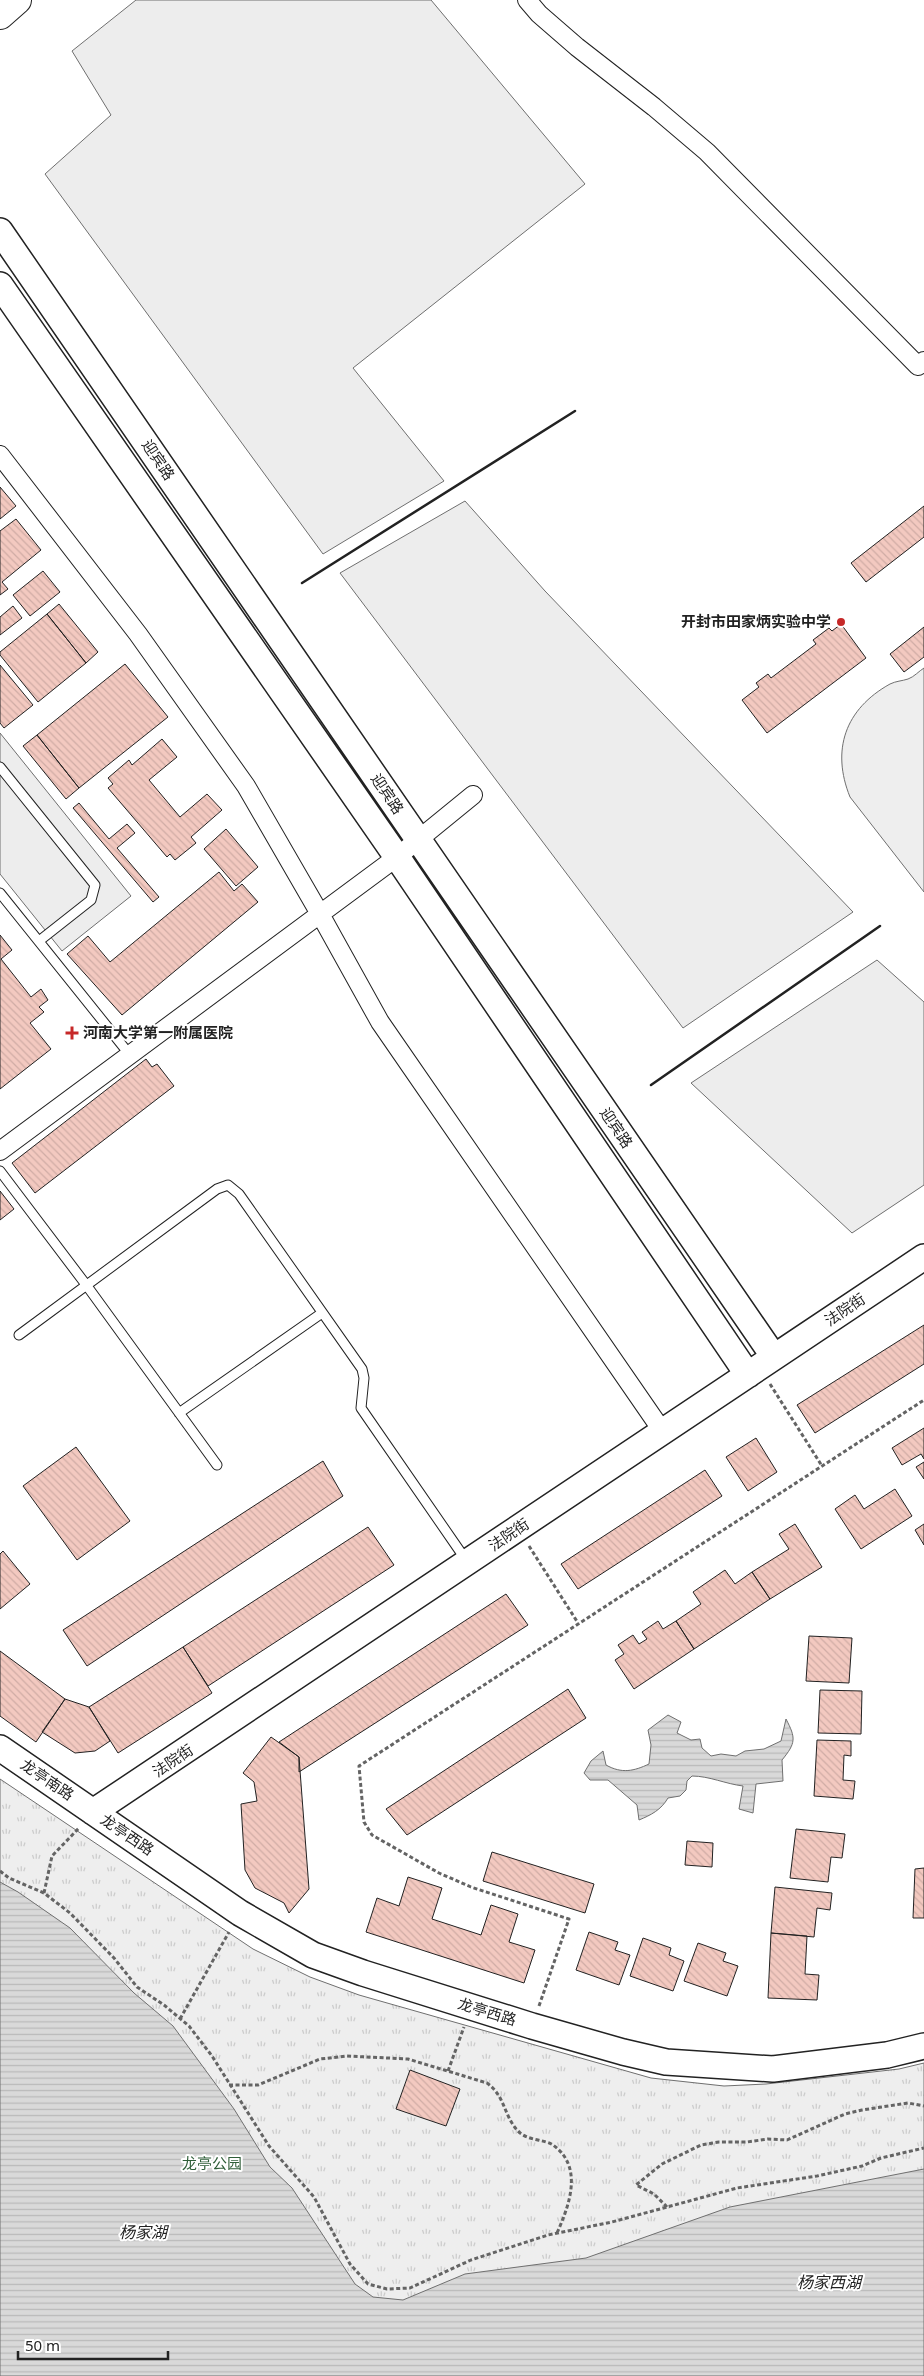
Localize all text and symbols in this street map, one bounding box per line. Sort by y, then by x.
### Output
street label: 迎宾路 [138,435,180,484]
place label: 开封市田家炳实验中学 [681,611,831,631]
marker: 开封市田家炳实验中学 [835,616,847,628]
street label: 迎宾路 [367,769,409,818]
place label: 河南大学第一附属医院 [83,1022,233,1042]
marker: 河南大学第一附属医院 [65,1026,79,1040]
street label: 迎宾路 [596,1103,638,1152]
street label: 法院街 [820,1288,869,1330]
street label: 法院街 [484,1513,533,1555]
street label: 法院街 [148,1739,197,1781]
street label: 龙亭南路 [17,1754,78,1804]
street label: 龙亭西路 [97,1809,158,1859]
street label: 龙亭西路 [456,1993,519,2029]
park label: 龙亭公园 [182,2153,242,2173]
water label: 杨家湖 [119,2221,170,2243]
water label: 杨家西湖 [797,2271,864,2293]
scale bar [18,2328,168,2360]
text: 50 m [25,2335,60,2355]

